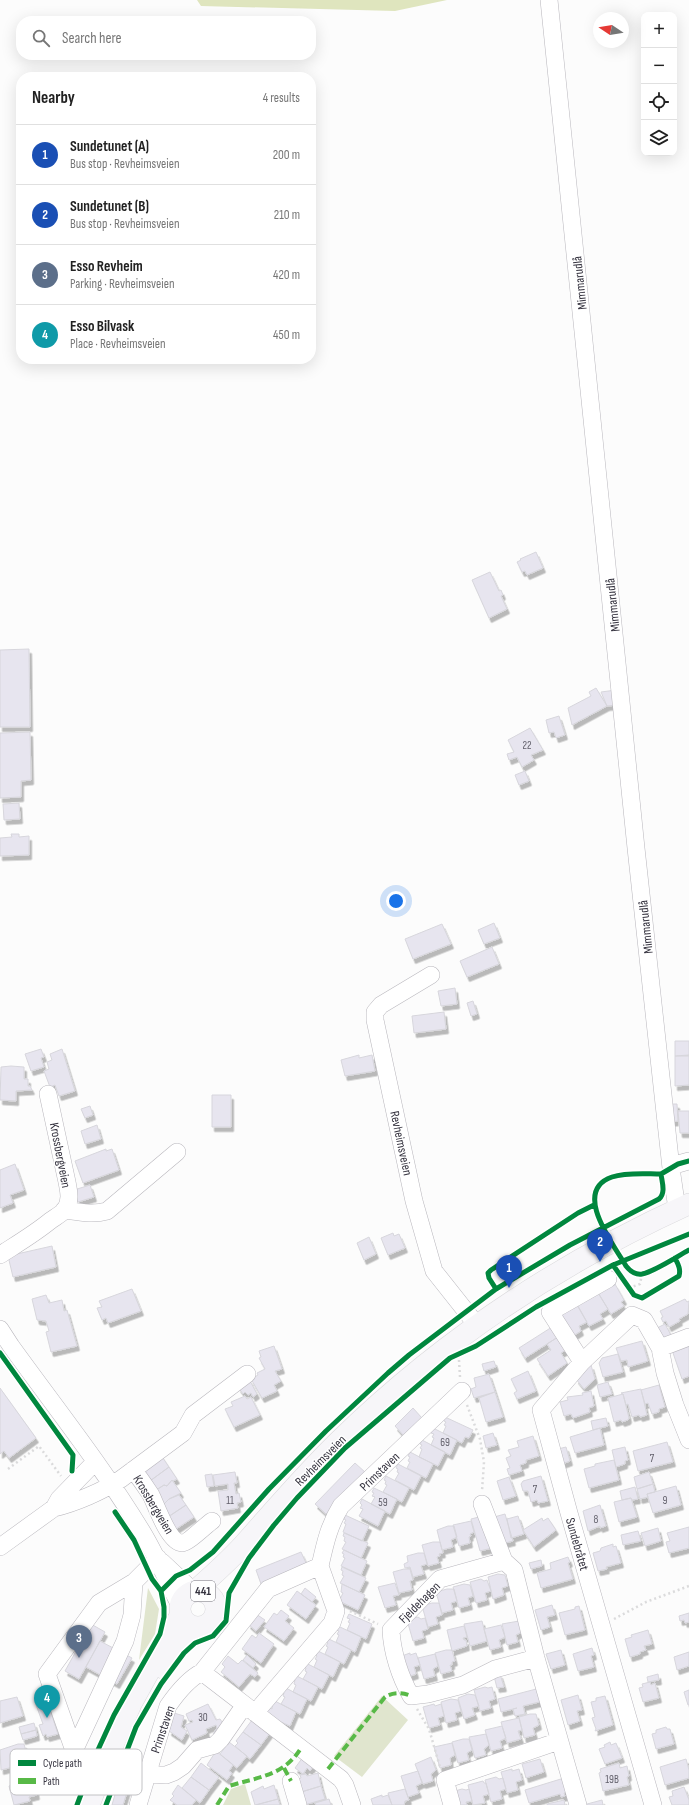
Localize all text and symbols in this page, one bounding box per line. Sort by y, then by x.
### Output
north arrow [593,12,629,48]
map controls [641,12,677,156]
button: + [641,12,677,48]
search box [16,16,316,60]
icon: search [30,27,52,49]
text: Search here [62,29,122,48]
button: − [641,48,677,84]
button: locate [641,84,677,120]
text: Nearby [32,88,75,108]
text: 4 results [263,90,300,106]
button: layers [641,120,677,156]
text: Sundetunet (A) [70,137,149,156]
text: 1 [42,147,48,163]
text: 200 m [273,147,300,163]
text: Bus stop · Revheimsveien [70,156,180,172]
text: Sundetunet (B) [70,197,149,216]
text: 2 [42,207,48,223]
text: 210 m [274,207,300,223]
text: Bus stop · Revheimsveien [70,216,180,232]
street label: Mimmarudlå [569,255,591,311]
text: Esso Revheim [70,257,143,276]
text: 3 [42,267,48,283]
text: 420 m [273,267,300,283]
text: Parking · Revheimsveien [70,276,174,292]
text: Esso Bilvask [70,317,134,336]
text: 4 [42,327,48,343]
text: 450 m [273,327,300,343]
text: Place · Revheimsveien [70,336,166,352]
street label: Mimmarudlå [602,577,624,633]
house number: 22 [522,739,532,752]
your location [386,891,406,911]
street label: Mimmarudlå [635,899,657,955]
street label: Revheimsveien [386,1109,416,1177]
street label: Krossbergveien [46,1121,74,1189]
pin: 2 [587,1229,613,1262]
pin: 1 [496,1255,522,1288]
street label: Revheimsveien [292,1432,350,1490]
house number: 69 [440,1436,450,1449]
street label: Primstaven [356,1449,403,1495]
house number: 7 [650,1452,655,1465]
street label: Krossbergveien [129,1472,177,1537]
house number: 7 [533,1483,538,1496]
house number: 11 [226,1494,234,1507]
house number: 9 [663,1494,668,1507]
house number: 59 [378,1496,388,1509]
house number: 8 [594,1513,599,1526]
street label: Sundebråtet [562,1516,592,1573]
street label: Fjeldehagen [396,1579,444,1627]
road number: 441 [191,1581,215,1601]
pin: 3 [66,1625,92,1658]
pin: 4 [34,1685,60,1718]
street label: Primstaven [147,1703,179,1755]
house number: 30 [198,1711,208,1724]
legend [10,1749,142,1795]
text: Cycle path [43,1757,82,1770]
house number: 19B [605,1773,619,1786]
text: Path [43,1775,60,1788]

